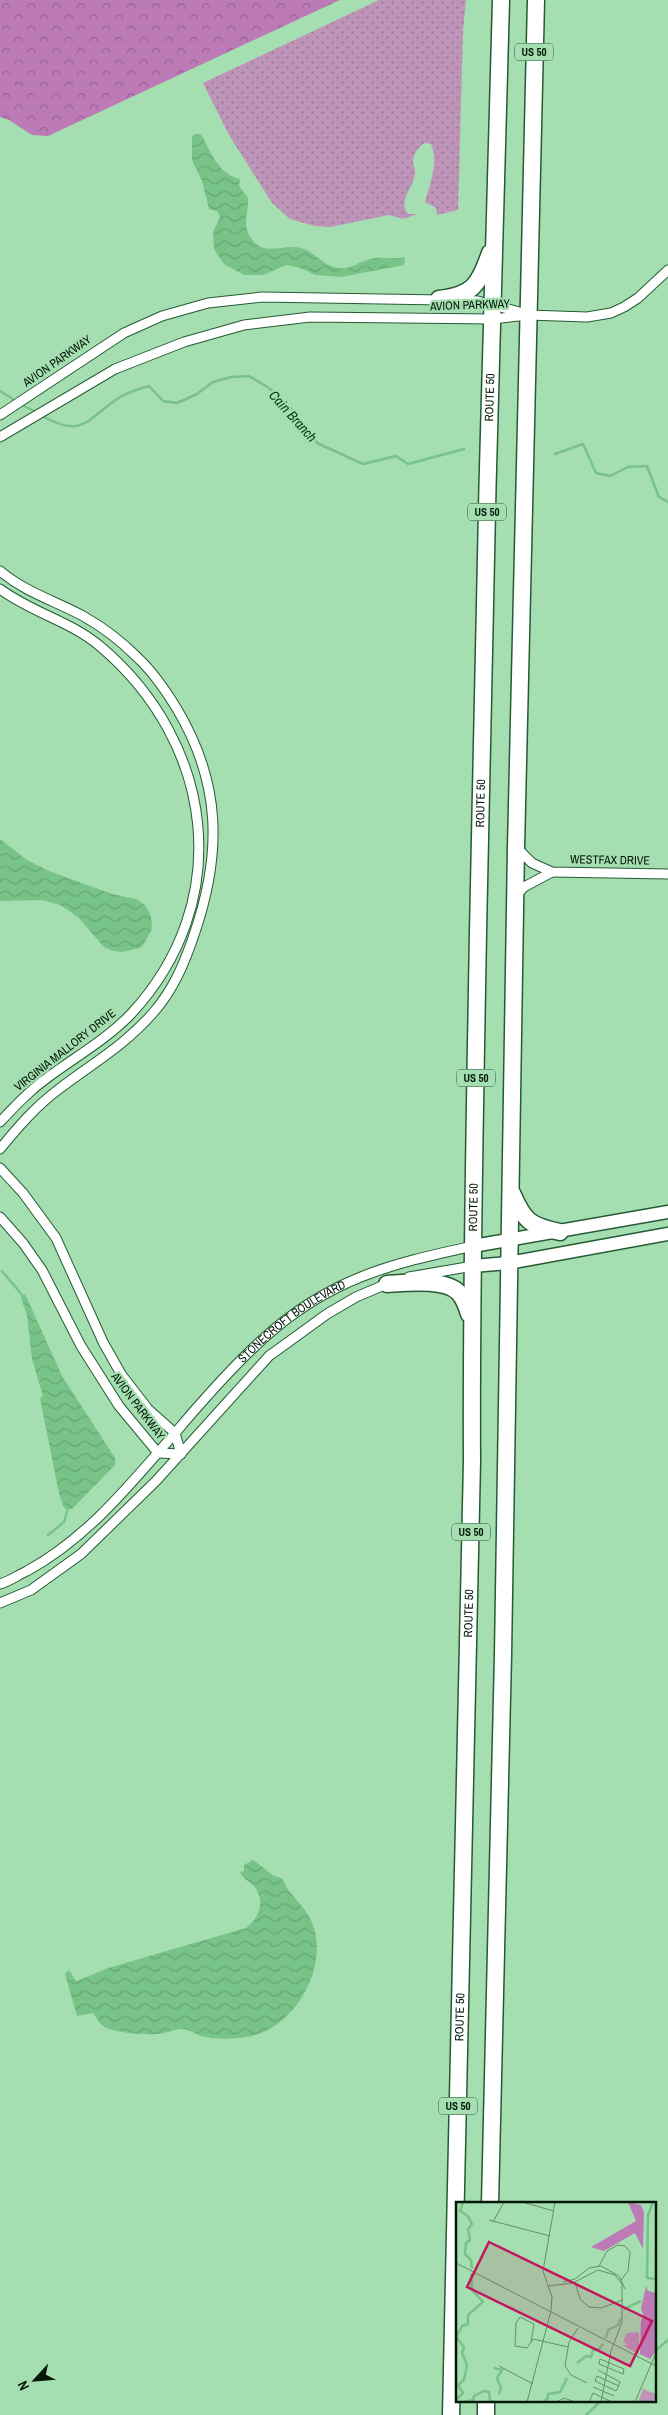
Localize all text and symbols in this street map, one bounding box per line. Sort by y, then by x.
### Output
road number: US 50 [515,44,553,61]
street label: AVION PARKWAY [429,296,511,314]
street label: AVION PARKWAY [19,331,95,391]
street label: ROUTE 50 [481,373,498,422]
water label: Cain Branch [265,386,321,446]
road number: US 50 [468,504,506,520]
street label: ROUTE 50 [472,779,489,827]
street label: WESTFAX DRIVE [570,851,650,869]
street label: VIRGINIA MALLORY DRIVE [11,1005,119,1095]
road number: US 50 [457,1070,495,1086]
street label: ROUTE 50 [465,1183,482,1231]
street label: STONECROFT BOULEVARD [235,1277,348,1366]
street label: AVION PARKWAY [107,1368,169,1443]
road number: US 50 [452,1524,490,1540]
street label: ROUTE 50 [460,1589,477,1637]
street label: ROUTE 50 [451,1993,468,2041]
road number: US 50 [439,2098,477,2114]
inset map [456,2202,656,2402]
north arrow [10,2355,60,2405]
text: N [13,2378,33,2393]

